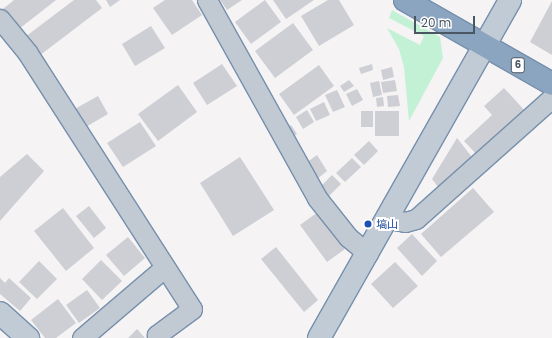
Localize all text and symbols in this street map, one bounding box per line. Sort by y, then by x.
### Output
scale bar [416,8,477,34]
text: 20 m [421,14,451,31]
road number: 6 [510,57,526,73]
place label: 塙山 [376,217,398,231]
marker: 塙山 [363,219,373,229]

